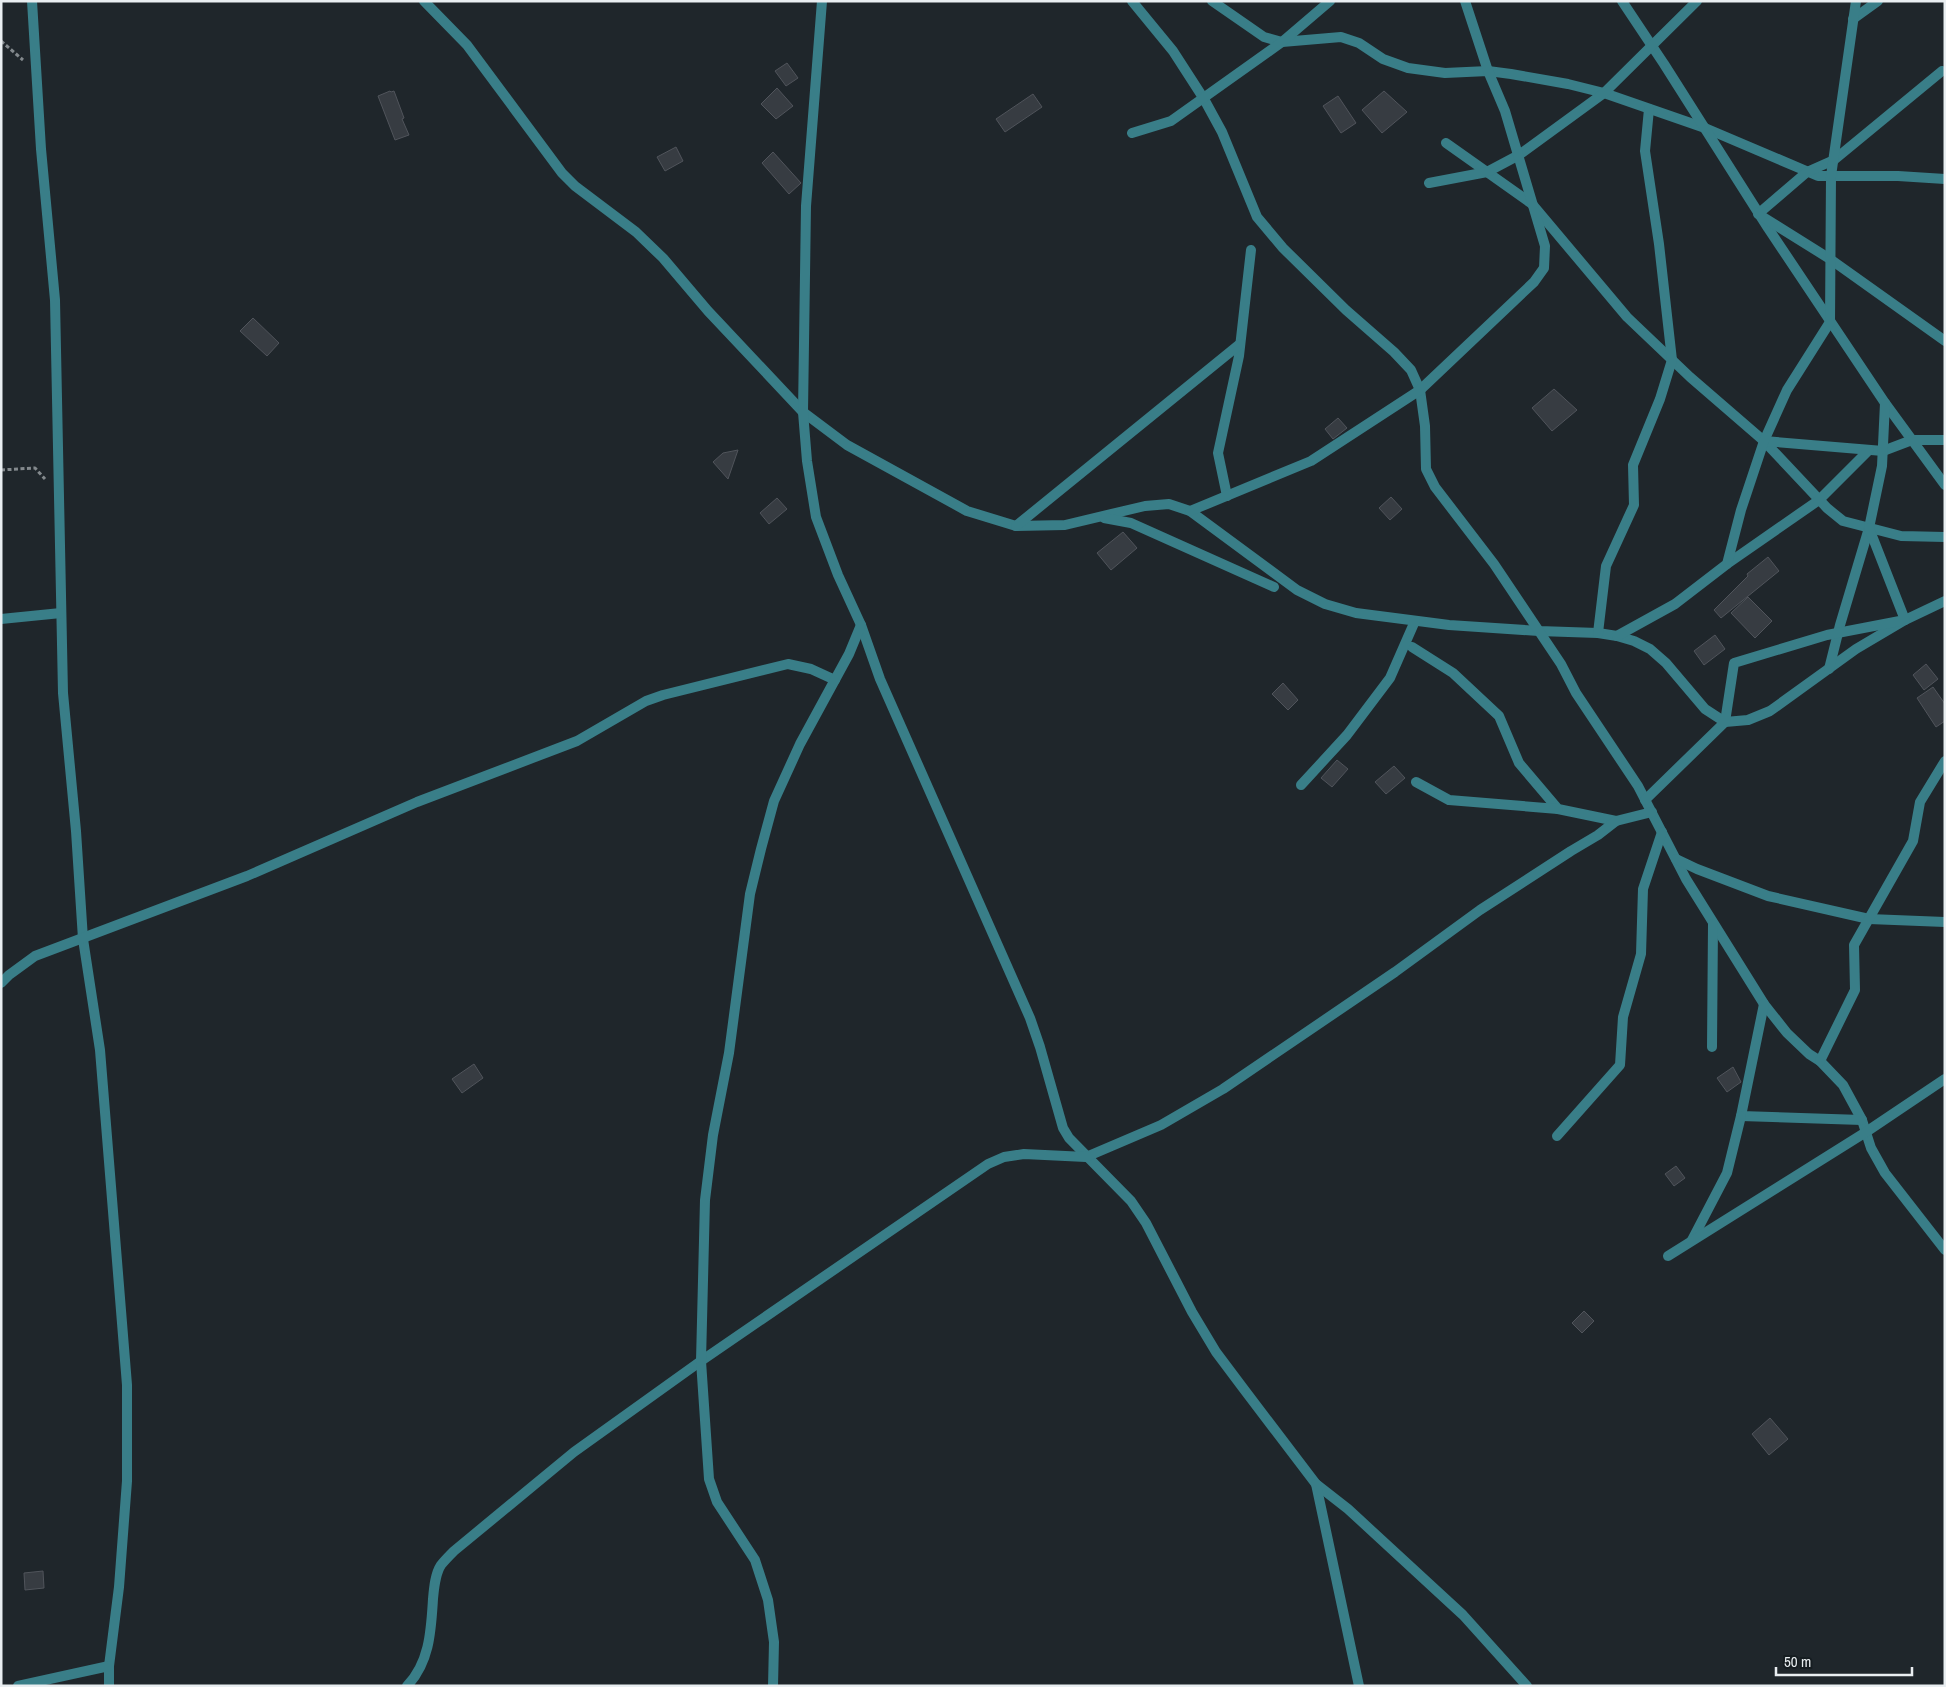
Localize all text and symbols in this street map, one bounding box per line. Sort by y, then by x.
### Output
scale bar [1776,1644,1912,1676]
text: 50 m [1784,1651,1811,1672]

